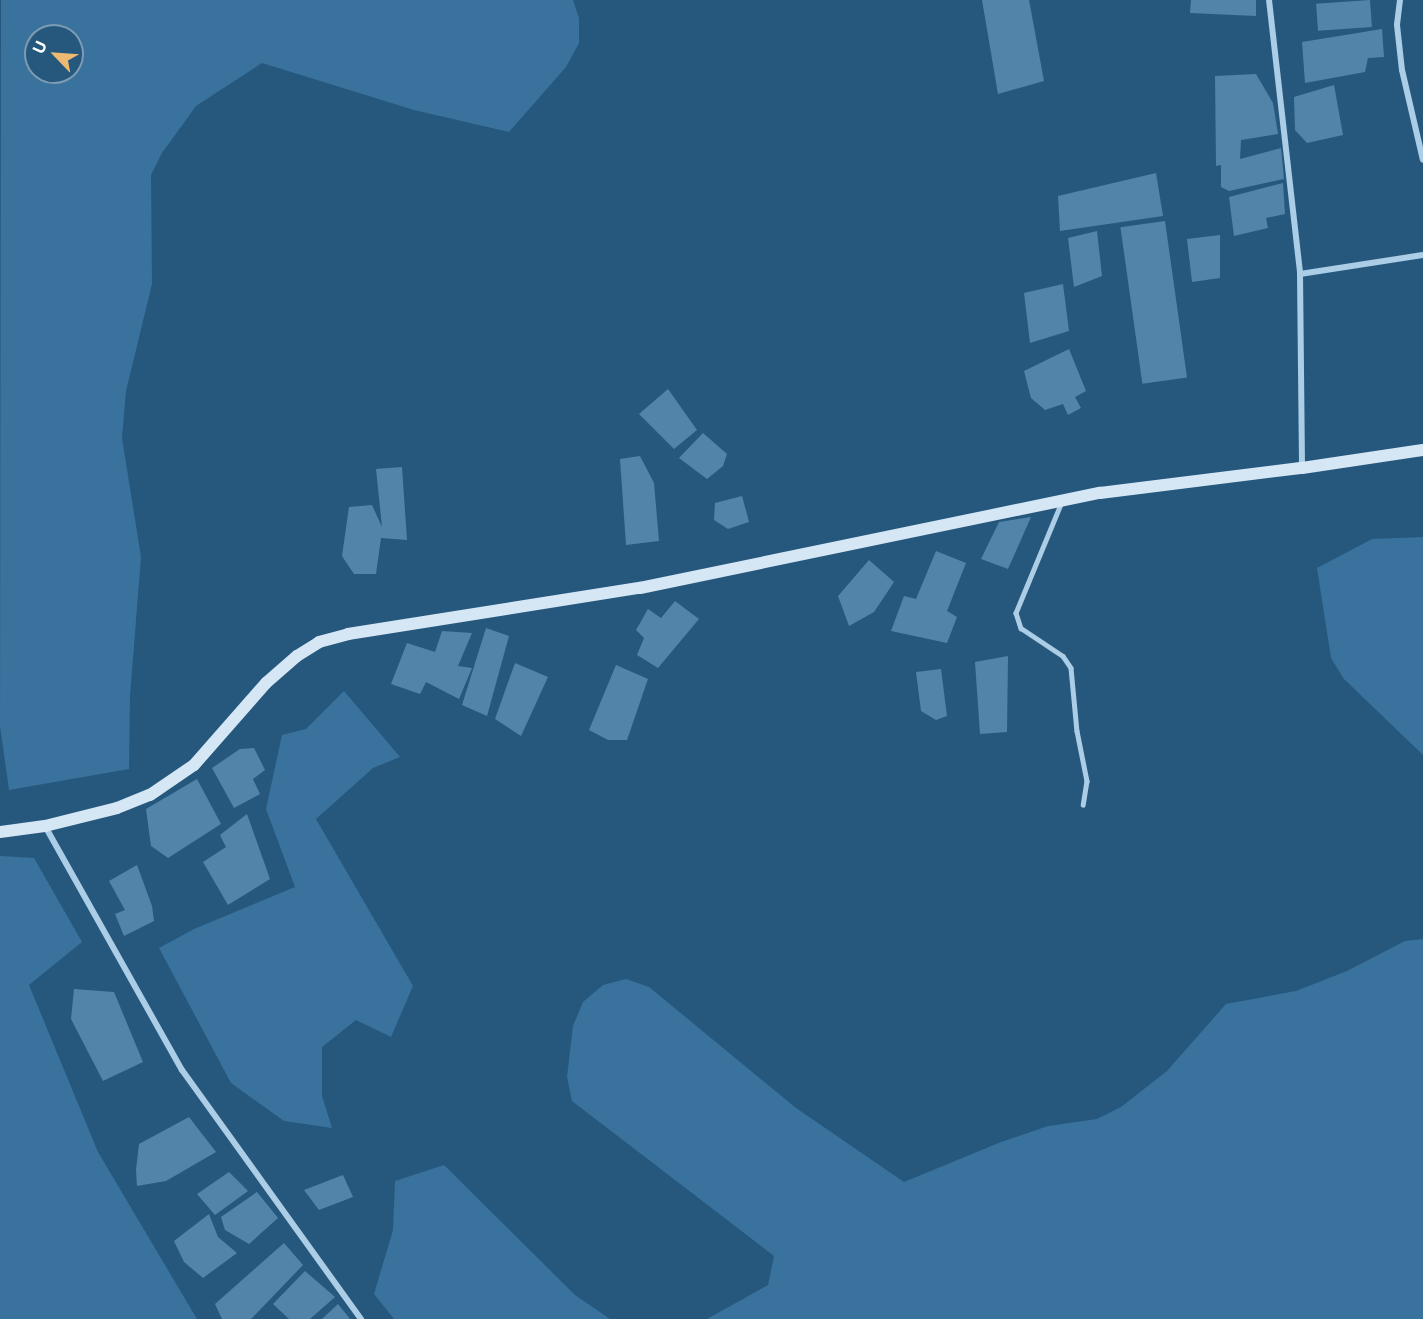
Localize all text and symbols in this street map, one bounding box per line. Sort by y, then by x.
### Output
north arrow [24,24,84,84]
text: U [28,38,51,57]

